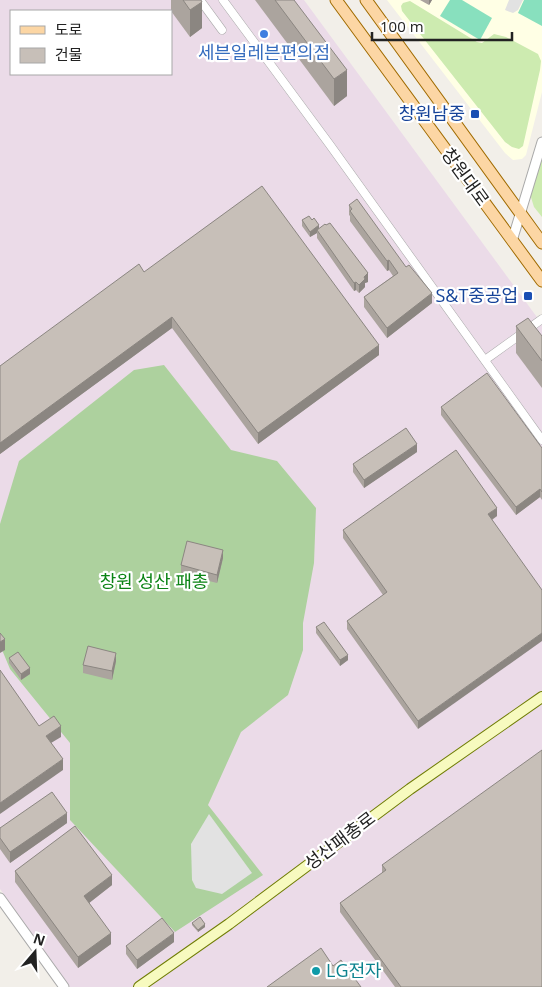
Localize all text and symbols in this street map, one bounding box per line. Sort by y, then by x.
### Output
legend [10,10,172,75]
scale bar [372,10,512,42]
text: 100 m [380,16,424,36]
text: 도로 [55,19,83,39]
marker: 세븐일레븐편의점 [258,28,270,40]
place label: 세븐일레븐편의점 [198,40,330,64]
text: 건물 [55,44,83,64]
place label: 창원남중 [399,101,465,125]
marker: 창원남중 [469,108,481,120]
street label: 창원대로 [437,143,495,210]
place label: S&T중공업 [435,283,518,307]
marker: S&T중공업 [522,290,534,302]
park label: 창원 성산 패총 [100,569,208,593]
street label: 성산패총로 [299,806,380,875]
north arrow [10,927,60,977]
text: N [31,928,48,950]
place label: LG전자 [326,958,382,982]
marker: LG전자 [310,965,322,977]

